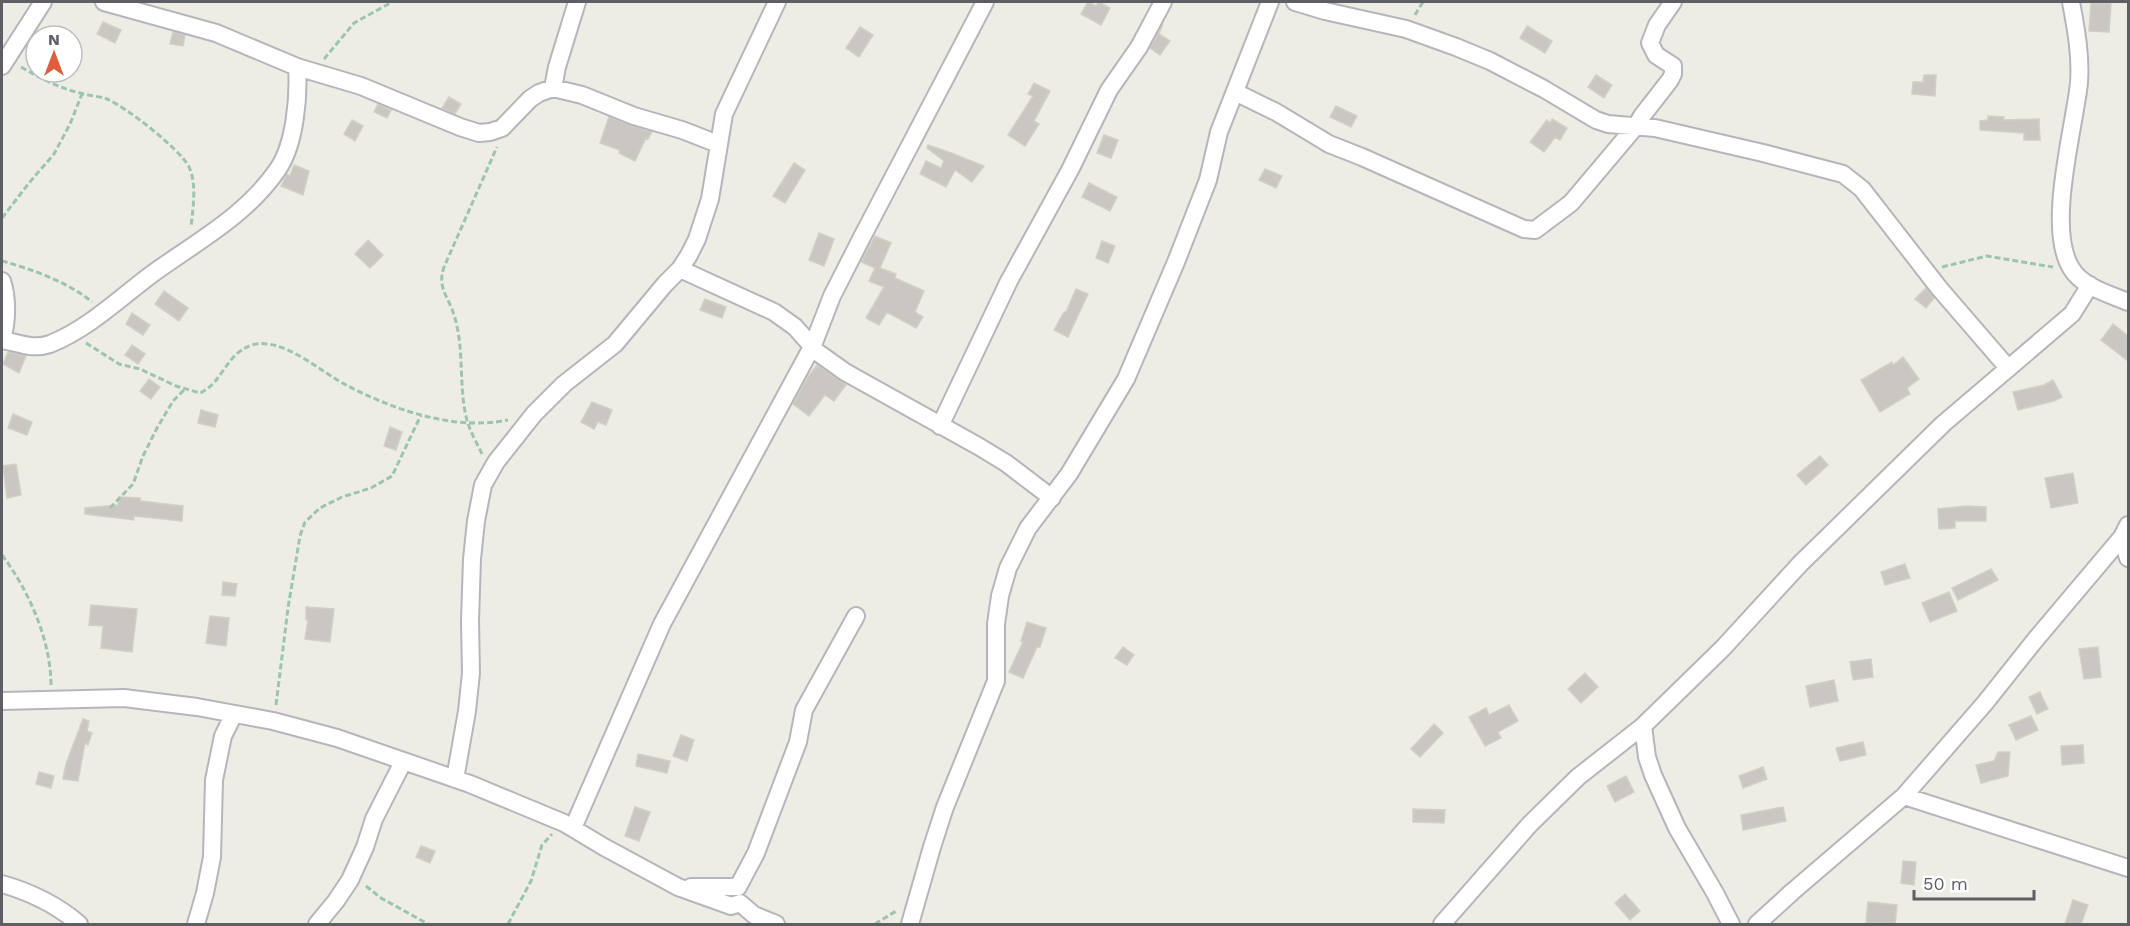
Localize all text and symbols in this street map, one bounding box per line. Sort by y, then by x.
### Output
north arrow [24,24,84,84]
text: N [48,30,60,49]
scale bar [1914,863,2034,901]
text: 50 m [1923,873,1968,894]

